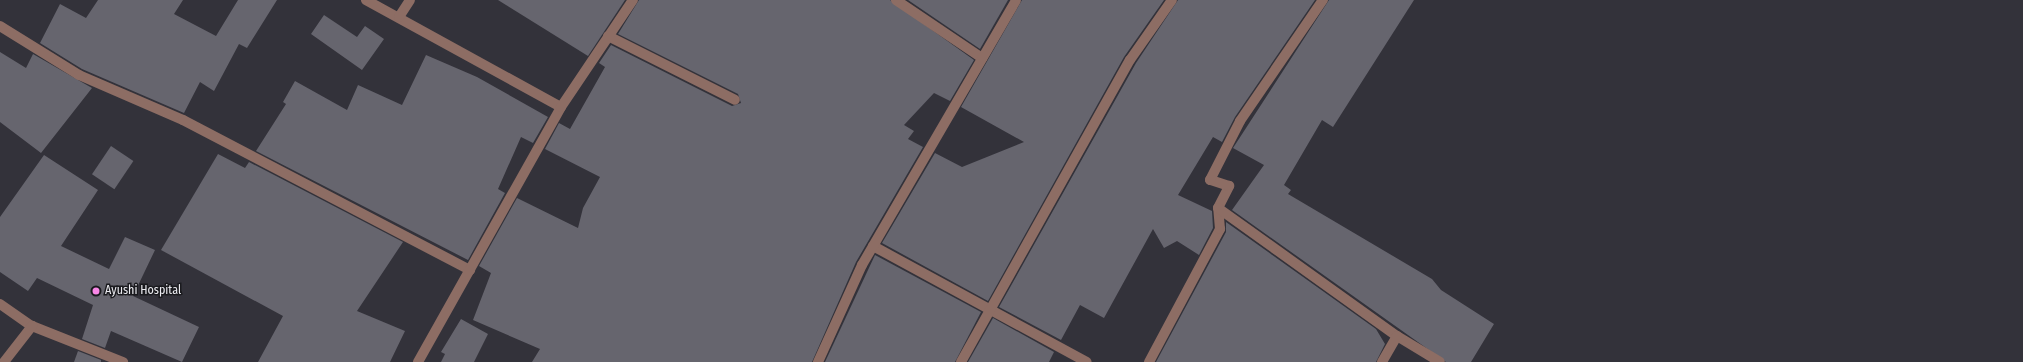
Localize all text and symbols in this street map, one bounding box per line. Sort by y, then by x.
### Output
place label: Ayushi Hospital [105,284,181,298]
marker: Ayushi Hospital [90,285,102,297]

